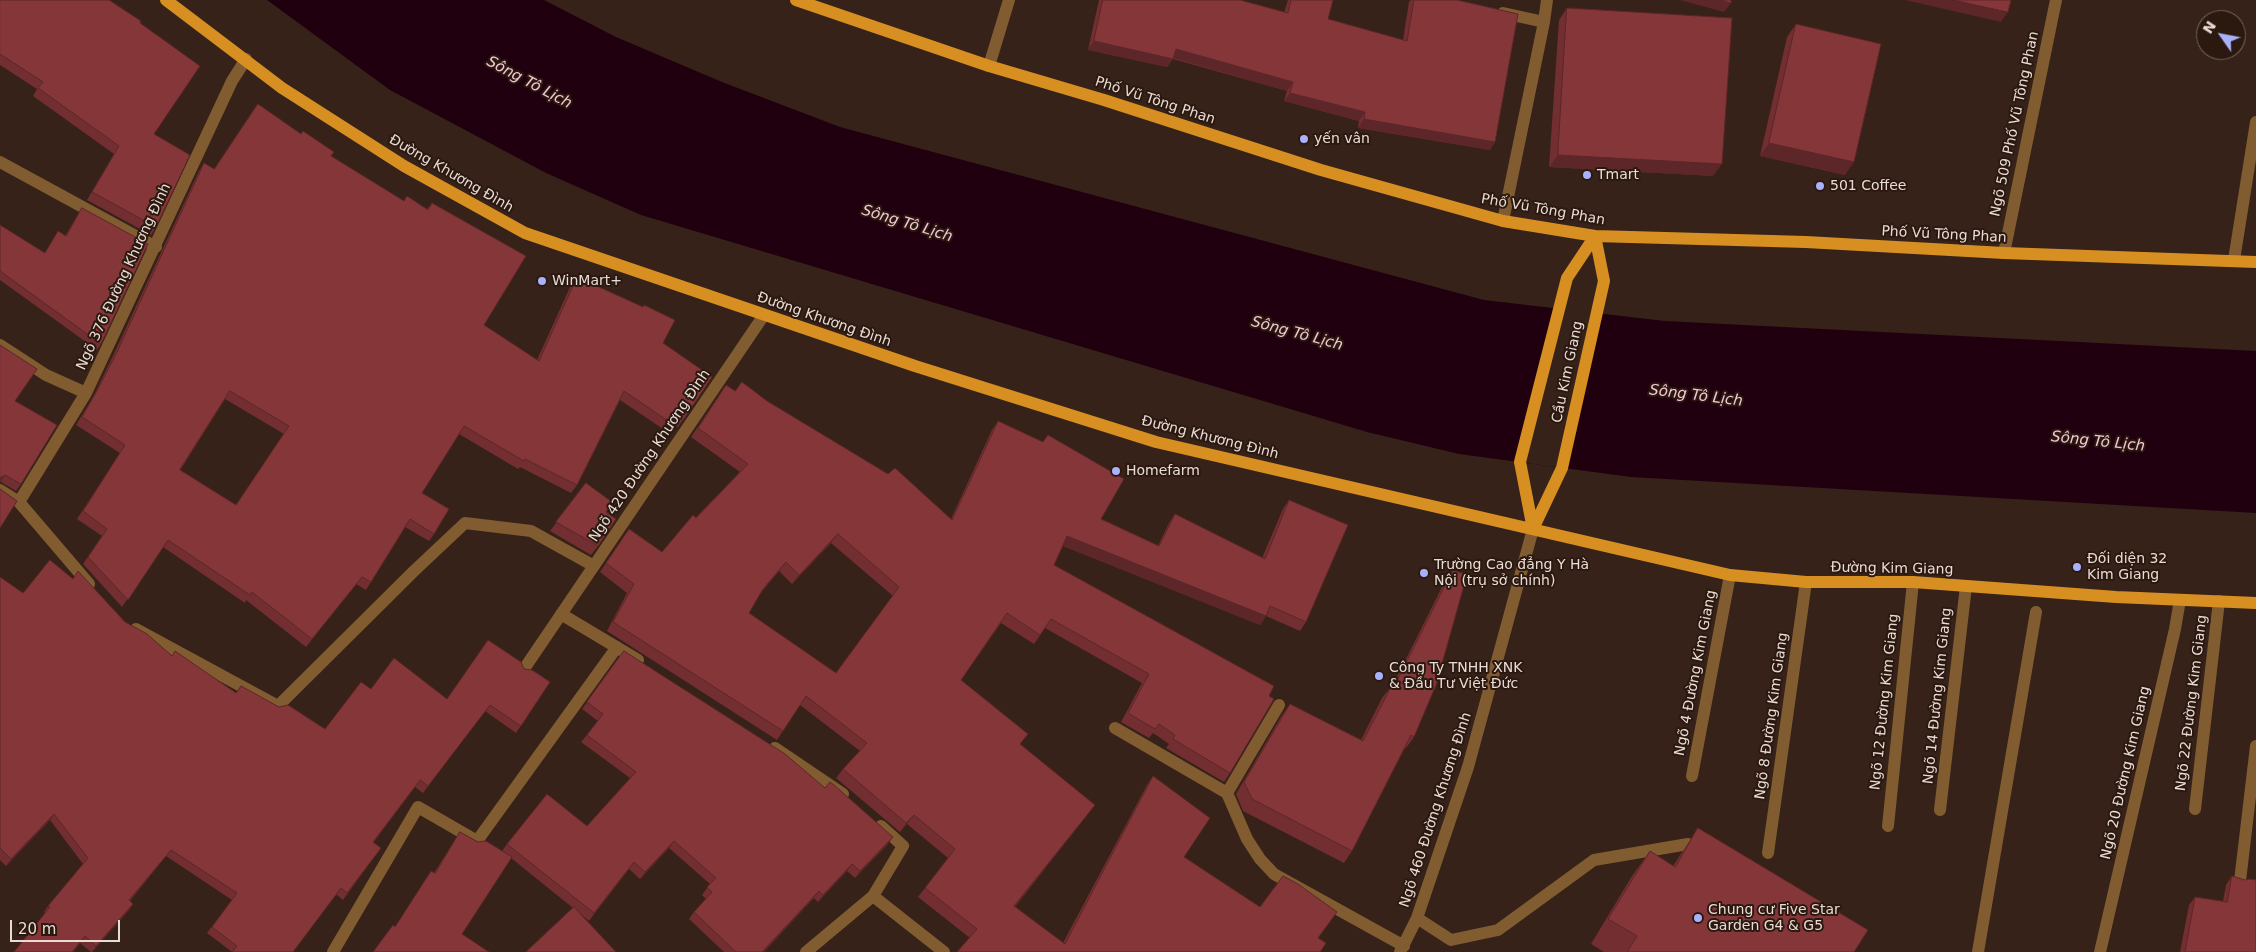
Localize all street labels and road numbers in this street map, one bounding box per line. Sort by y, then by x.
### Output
street label: Ngõ 509 Phố Vũ Tông Phan [1987,30,2043,218]
street label: Phố Vũ Tông Phan [1093,74,1217,128]
street label: Đường Khương Đình [386,132,516,216]
street label: Ngõ 376 Đường Khương Đình [73,181,175,373]
street label: Phố Vũ Tông Phan [1480,191,1606,229]
street label: Phố Vũ Tông Phan [1881,223,2007,247]
street label: Đường Khương Đình [755,289,893,351]
street label: Cầu Kim Giang [1549,319,1587,425]
street label: Ngõ 420 Đường Khương Đình [586,367,714,545]
street label: Đường Khương Đình [1140,413,1280,463]
street label: Đường Kim Giang [1830,560,1954,578]
street label: Ngõ 4 Đường Kim Giang [1672,589,1720,757]
street label: Ngõ 14 Đường Kim Giang [1920,607,1956,785]
street label: Ngõ 12 Đường Kim Giang [1867,613,1903,791]
street label: Ngõ 22 Đường Kim Giang [2173,614,2211,792]
street label: Ngõ 8 Đường Kim Giang [1752,631,1792,801]
street label: Ngõ 20 Đường Kim Giang [2098,685,2154,861]
street label: Ngõ 460 Đường Khương Đình [1396,710,1476,910]

